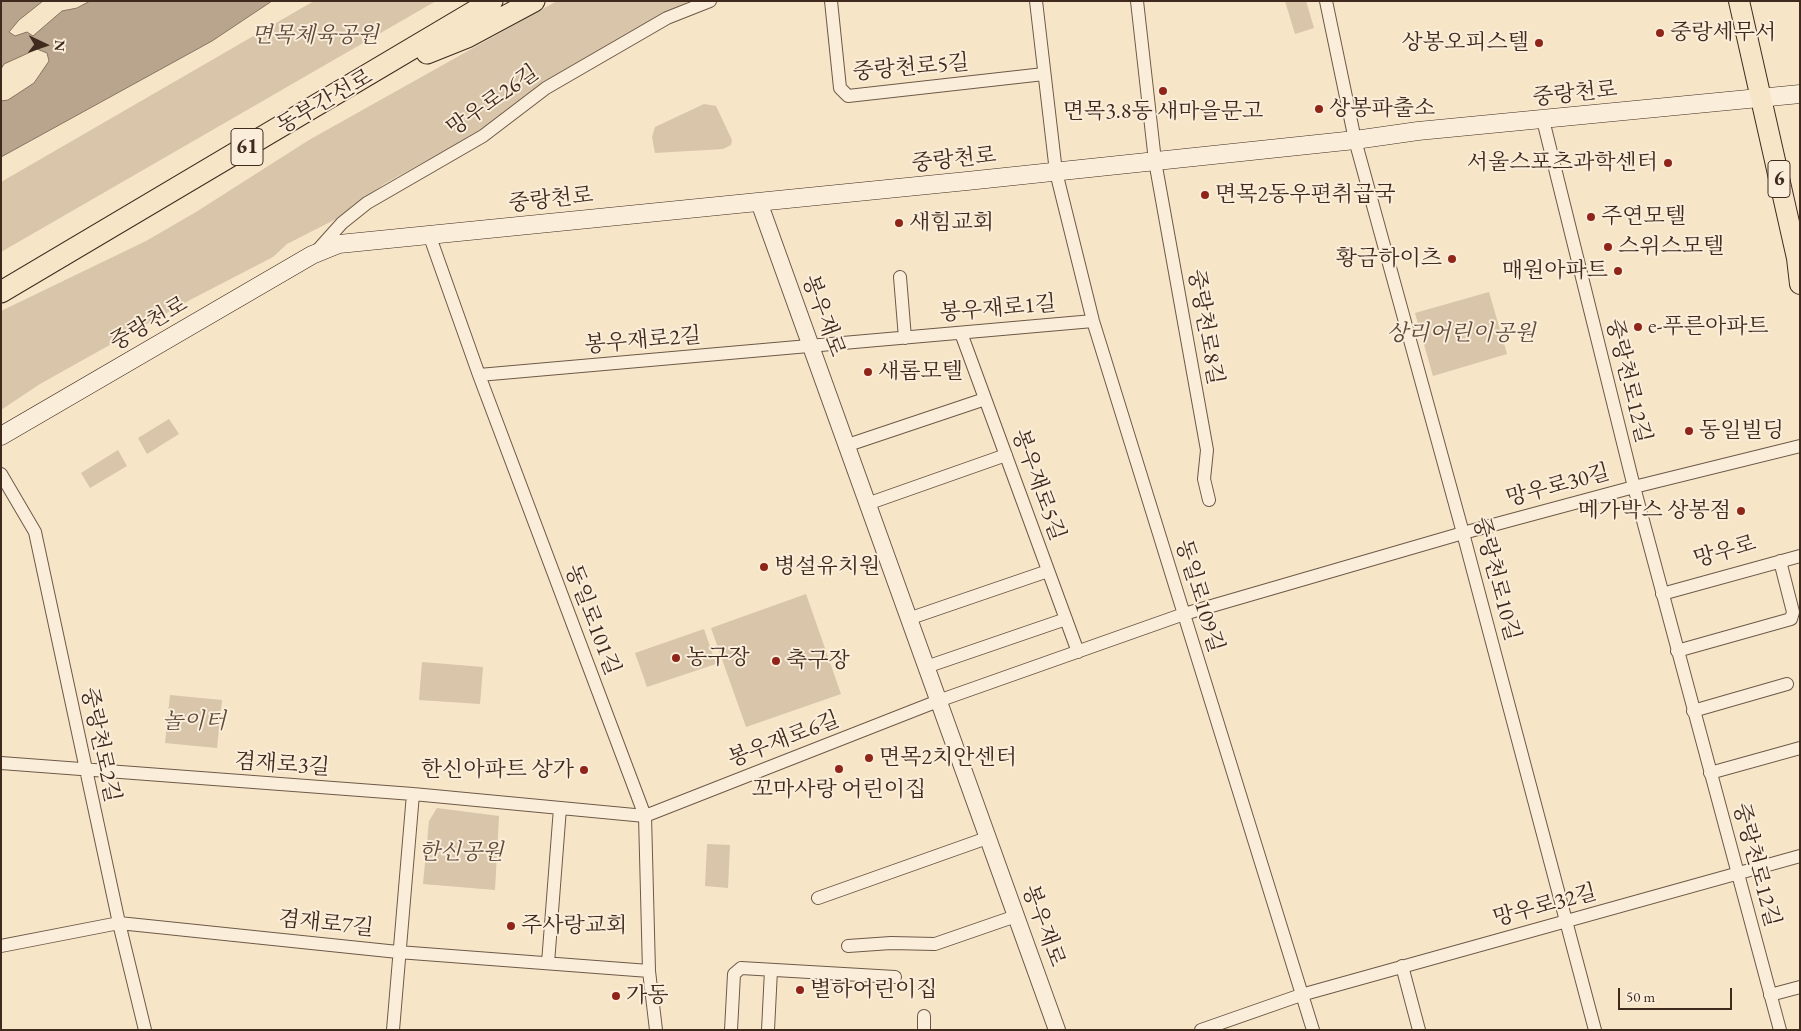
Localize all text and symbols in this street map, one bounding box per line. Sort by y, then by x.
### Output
north arrow [20,20,70,70]
place label: 중랑세무서 [1670,20,1776,46]
park label: 면목체육공원 [251,23,379,49]
marker: 중랑세무서 [1654,27,1666,39]
place label: 상봉오피스텔 [1401,30,1529,56]
marker: 상봉오피스텔 [1533,37,1545,49]
text: N [51,40,69,52]
street label: 중랑천로5길 [852,50,970,86]
street label: 망우로26길 [442,60,544,142]
street label: 동부간선로 [272,64,378,140]
street label: 중랑천로 [1531,76,1619,112]
marker: 면목3.8동 새마을문고 [1157,85,1169,97]
place label: 상봉파출소 [1329,96,1435,122]
place label: 면목3.8동 새마을문고 [1063,99,1263,125]
marker: 상봉파출소 [1313,103,1325,115]
road number: 61 [231,128,263,166]
street label: 중랑천로 [910,142,998,178]
place label: 서울스포츠과학센터 [1467,150,1658,176]
marker: 서울스포츠과학센터 [1662,157,1674,169]
road number: 6 [1768,160,1790,198]
street label: 중랑천로 [507,182,595,218]
place label: 면목2동우편취급국 [1215,182,1396,208]
marker: 면목2동우편취급국 [1199,189,1211,201]
place label: 주연모텔 [1601,204,1686,230]
place label: 새힘교회 [909,210,994,236]
marker: 주연모텔 [1585,211,1597,223]
marker: 새힘교회 [893,217,905,229]
place label: 스위스모텔 [1618,234,1724,260]
marker: 스위스모텔 [1602,241,1614,253]
place label: 황금하이츠 [1336,246,1442,272]
marker: 황금하이츠 [1446,253,1458,265]
place label: 매원아파트 [1502,258,1608,284]
marker: 매원아파트 [1612,265,1624,277]
street label: 중랑천로8길 [1182,267,1228,387]
street label: 봉우재로 [796,272,850,360]
street label: 중랑천로 [106,291,192,357]
street label: 봉우재로1길 [939,291,1057,327]
place label: e-푸른아파트 [1648,314,1769,340]
street label: 중랑천로12길 [1600,316,1656,446]
park label: 상리어린이공원 [1387,321,1535,347]
marker: e-푸른아파트 [1632,321,1644,333]
street label: 봉우재로2길 [584,323,702,359]
place label: 새롬모텔 [878,359,963,385]
marker: 새롬모텔 [862,366,874,378]
place label: 동일빌딩 [1699,418,1784,444]
marker: 동일빌딩 [1683,425,1695,437]
street label: 봉우재로5길 [1006,426,1070,544]
street label: 망우로30길 [1503,460,1613,512]
place label: 메가박스 상봉점 [1578,498,1731,524]
marker: 메가박스 상봉점 [1735,505,1747,517]
street label: 중랑천로10길 [1467,514,1525,644]
street label: 망우로 [1691,531,1759,573]
street label: 동일로109길 [1169,536,1229,656]
place label: 병설유치원 [774,554,880,580]
street label: 동일로101길 [559,561,625,679]
marker: 병설유치원 [758,561,770,573]
place label: 농구장 [686,645,750,671]
place label: 축구장 [786,648,850,674]
marker: 농구장 [670,652,682,664]
marker: 축구장 [770,655,782,667]
street label: 중랑천로2길 [75,685,125,805]
street label: 봉우재로6길 [725,707,843,773]
park label: 놀이터 [162,709,226,735]
place label: 면목2치안센터 [879,745,1017,771]
street label: 겸재로3길 [233,748,331,782]
marker: 면목2치안센터 [863,752,875,764]
place label: 한신아파트 상가 [421,757,574,783]
marker: 꼬마사랑 어린이집 [833,763,845,775]
marker: 한신아파트 상가 [578,764,590,776]
place label: 꼬마사랑 어린이집 [752,777,926,803]
street label: 중랑천로12길 [1727,800,1785,930]
park label: 한신공원 [418,840,504,866]
street label: 망우로32길 [1490,880,1600,932]
street label: 봉우재로 [1016,882,1070,970]
street label: 겸재로7길 [277,906,375,942]
place label: 주사랑교회 [521,913,627,939]
marker: 주사랑교회 [505,920,517,932]
place label: 별하어린이집 [810,977,938,1003]
scale bar [1621,978,1735,1010]
place label: 가동 [626,983,669,1009]
marker: 별하어린이집 [794,984,806,996]
text: 50 m [1626,987,1655,1006]
marker: 가동 [610,990,622,1002]

